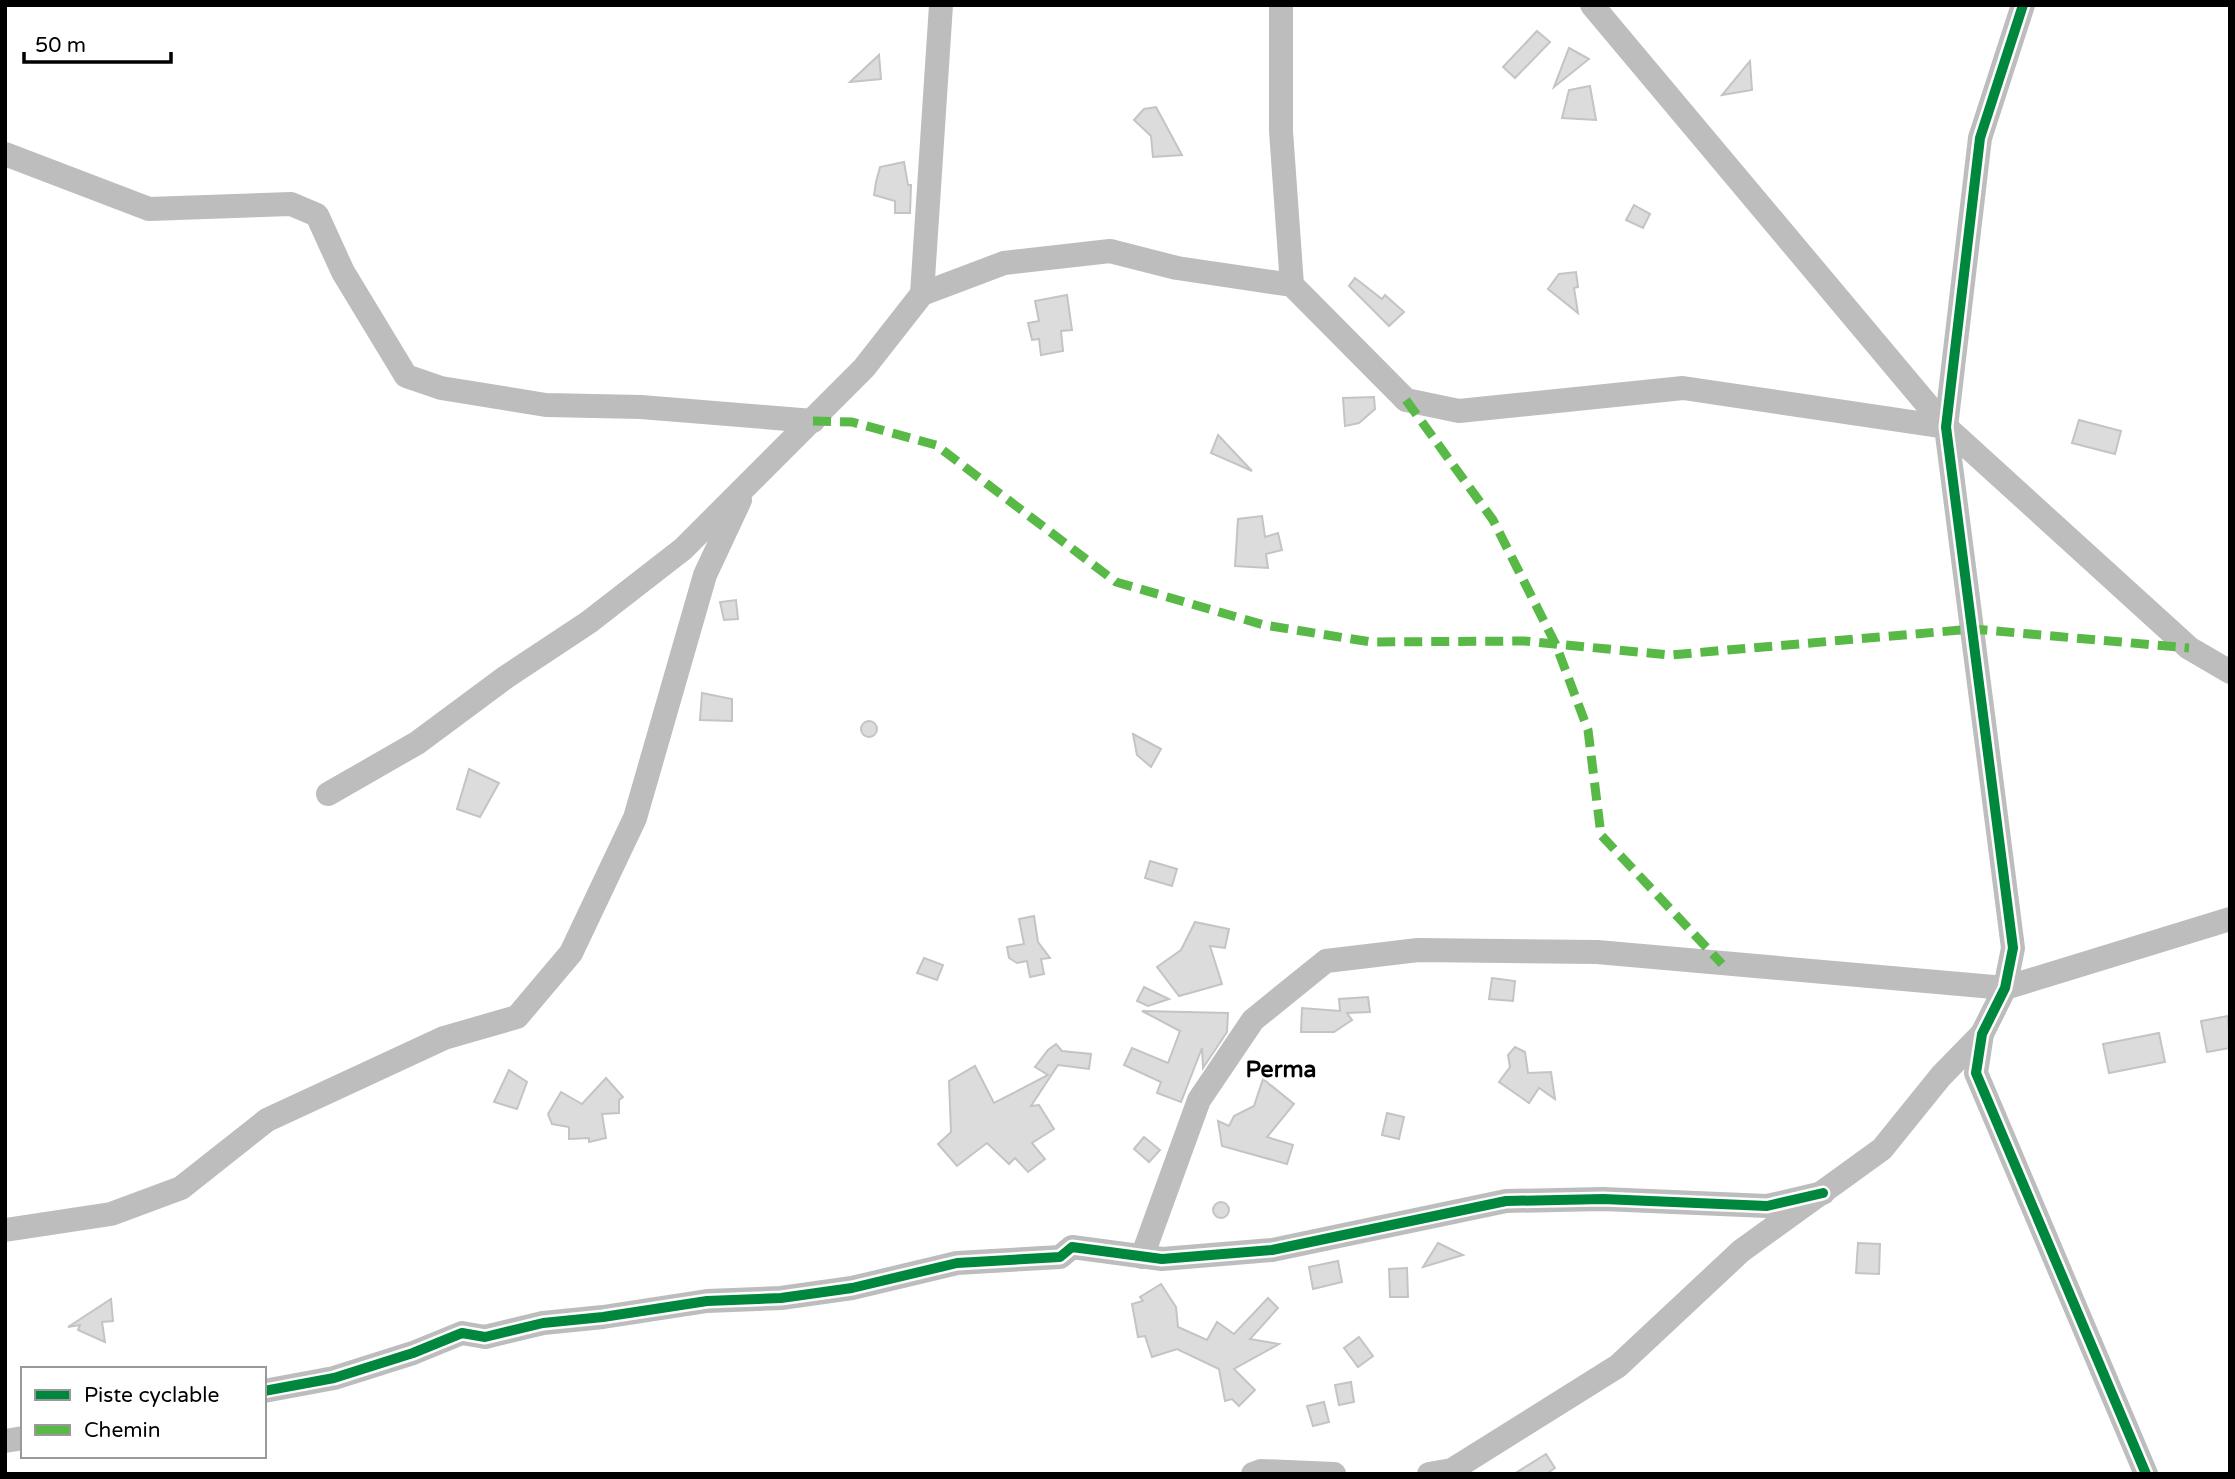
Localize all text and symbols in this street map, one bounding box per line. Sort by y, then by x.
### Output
scale bar [24,21,172,65]
text: 50 m [35,33,86,58]
district label: Perma [1245,1056,1317,1084]
legend [21,1367,266,1458]
text: Piste cyclable [84,1383,219,1408]
text: Chemin [84,1418,161,1443]

